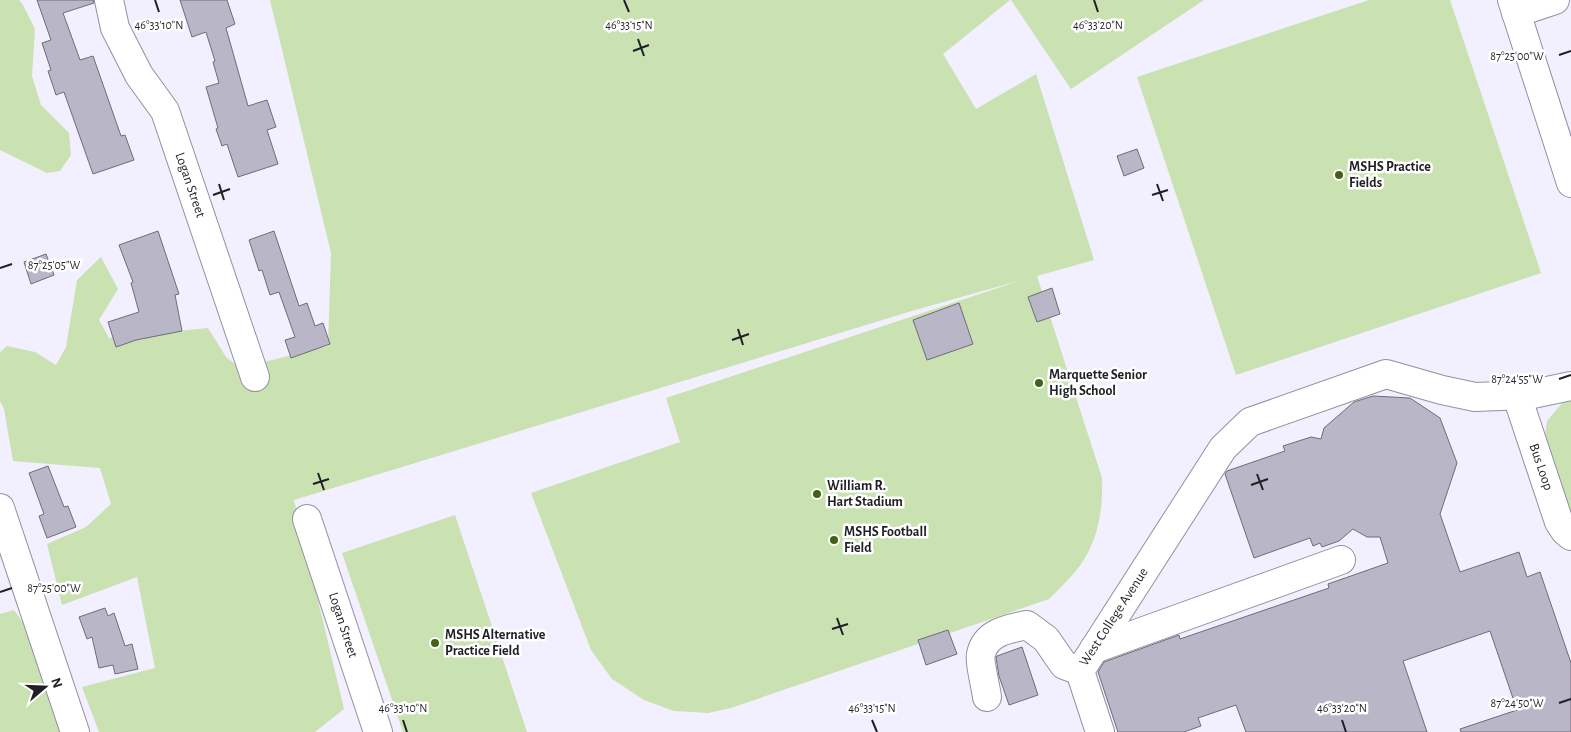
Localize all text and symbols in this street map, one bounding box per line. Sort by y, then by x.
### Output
text: 46°33'10"N [135,19,183,31]
text: 46°33'15"N [605,19,653,31]
text: 46°33'20"N [1073,19,1123,31]
text: 87°25'00"W [1490,50,1544,62]
street label: Logan Street [172,151,208,220]
place label: MSHS Practice Fields [1349,160,1431,190]
marker: MSHS Practice Fields [1333,169,1345,181]
text: 87°25'05"W [28,259,80,271]
place label: Marquette Senior High School [1049,368,1147,398]
text: 87°24'55"W [1491,373,1543,385]
marker: Marquette Senior High School [1033,377,1045,389]
street label: Bus Loop [1526,442,1556,492]
place label: William R. Hart Stadium [827,479,903,509]
marker: William R. Hart Stadium [811,488,823,500]
place label: MSHS Football Field [844,525,927,555]
marker: MSHS Football Field [828,534,840,546]
street label: West College Avenue [1077,565,1151,669]
text: 87°25'00"W [27,582,81,594]
street label: Logan Street [326,591,360,660]
place label: MSHS Alternative Practice Field [445,628,546,658]
marker: MSHS Alternative Practice Field [429,637,441,649]
north arrow [20,662,70,712]
text: N [48,676,65,690]
text: 87°24'50"W [1490,697,1544,709]
text: 46°33'10"N [379,702,427,714]
text: 46°33'15"N [848,702,896,714]
text: 46°33'20"N [1317,702,1367,714]

